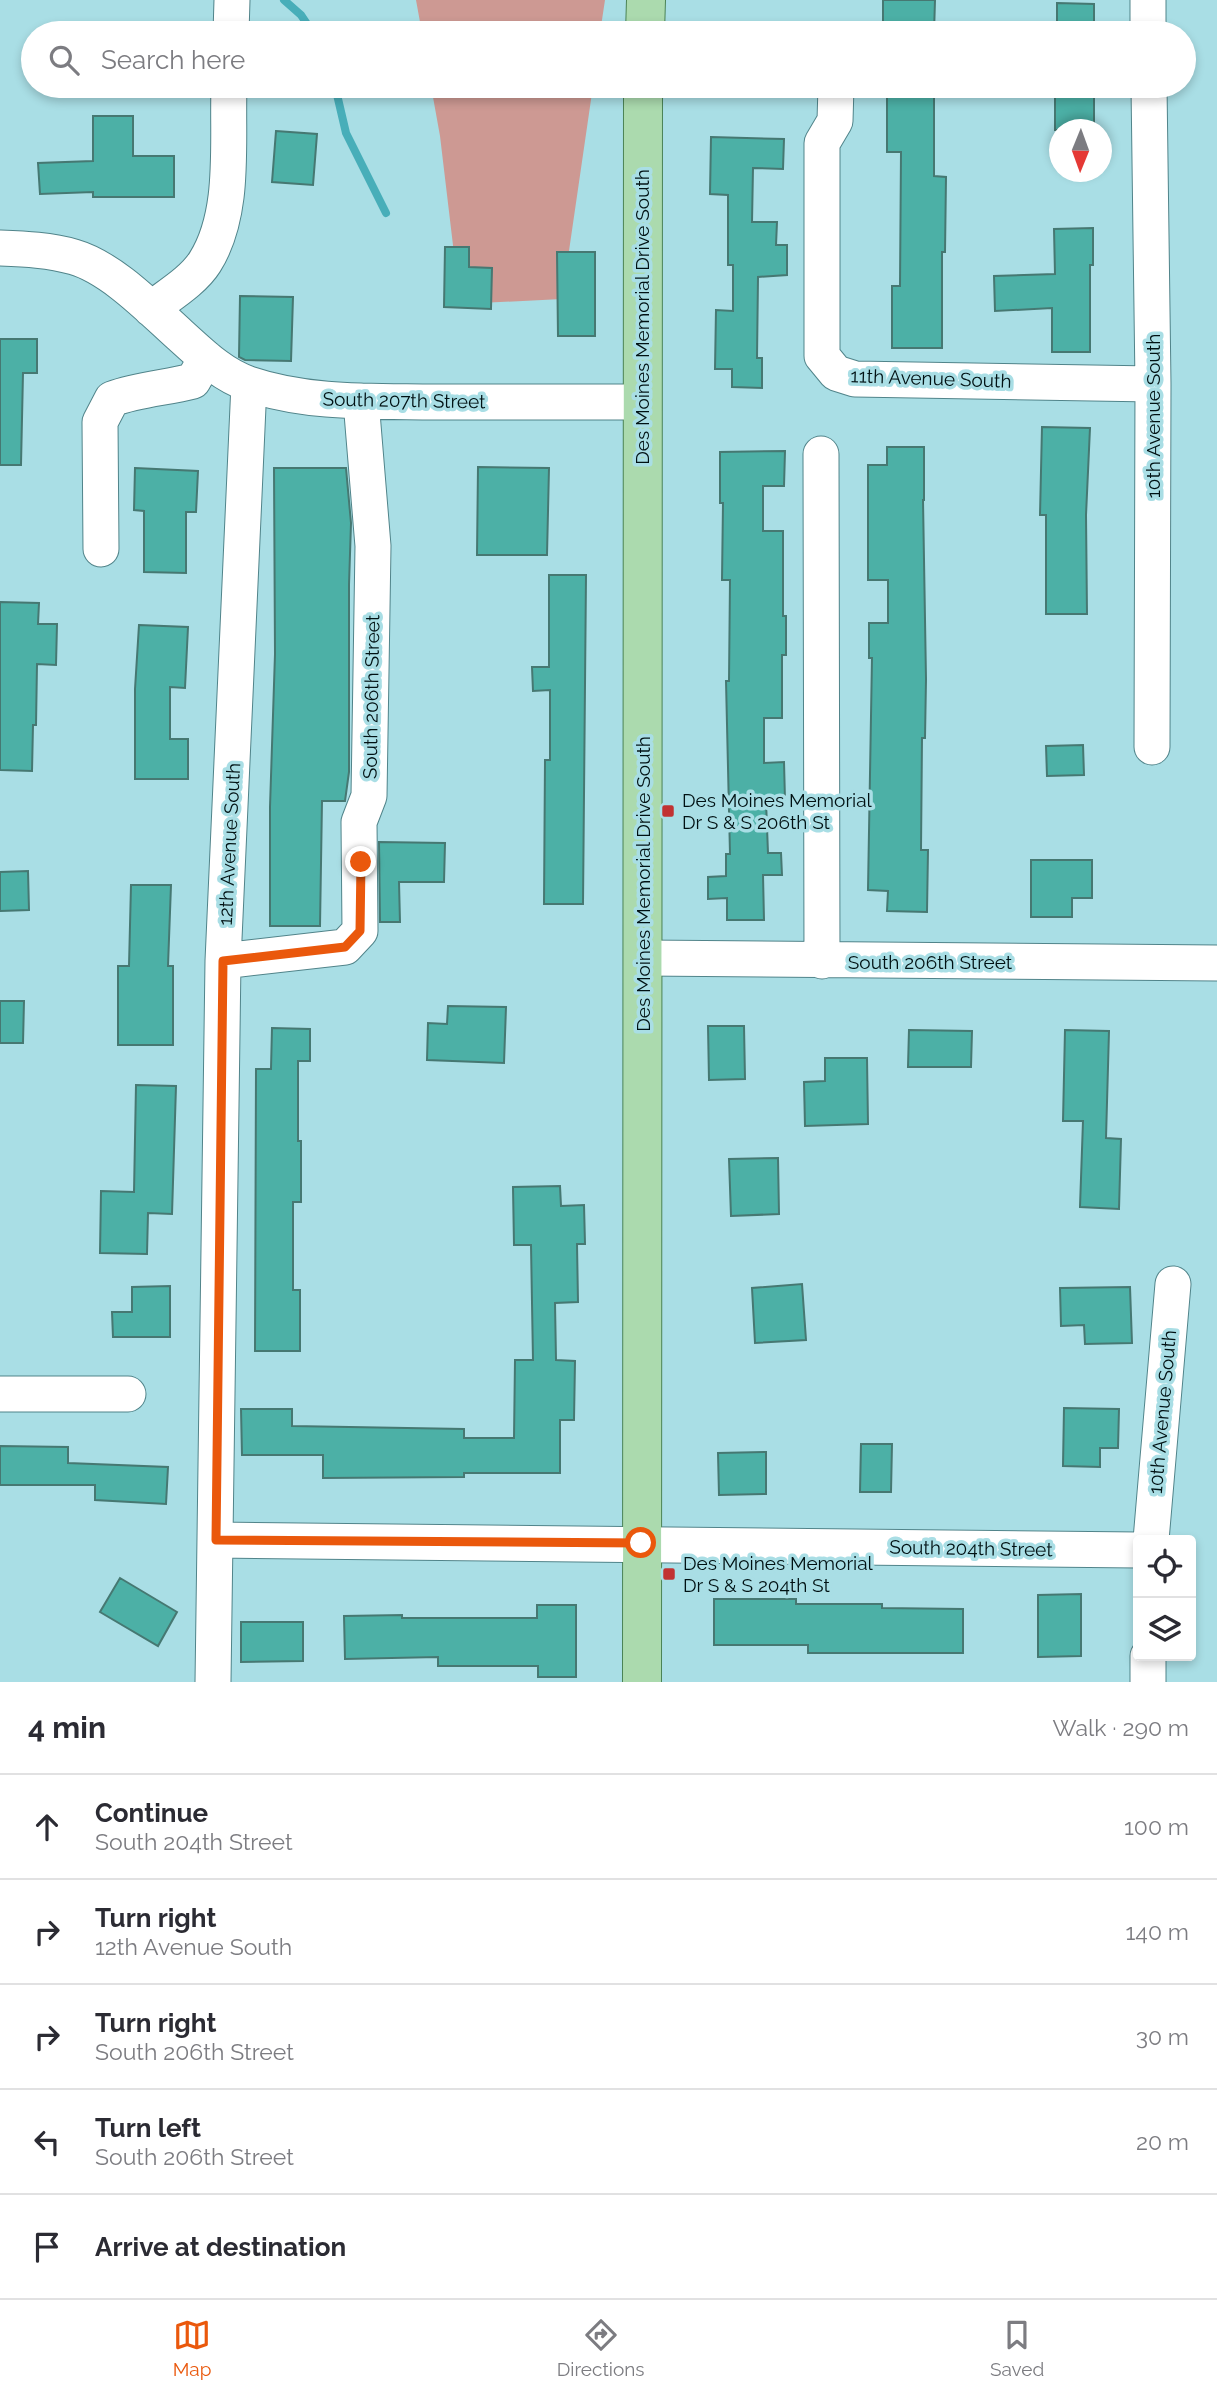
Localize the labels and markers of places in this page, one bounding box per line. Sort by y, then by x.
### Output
place label: Des Moines Memorial Dr S & S 206th St [682,789,873,833]
marker: Des Moines Memorial Dr S & S 206th St [660,803,676,819]
place label: Des Moines Memorial Dr S & S 204th St [683,1552,874,1596]
marker: Des Moines Memorial Dr S & S 204th St [661,1566,677,1582]

